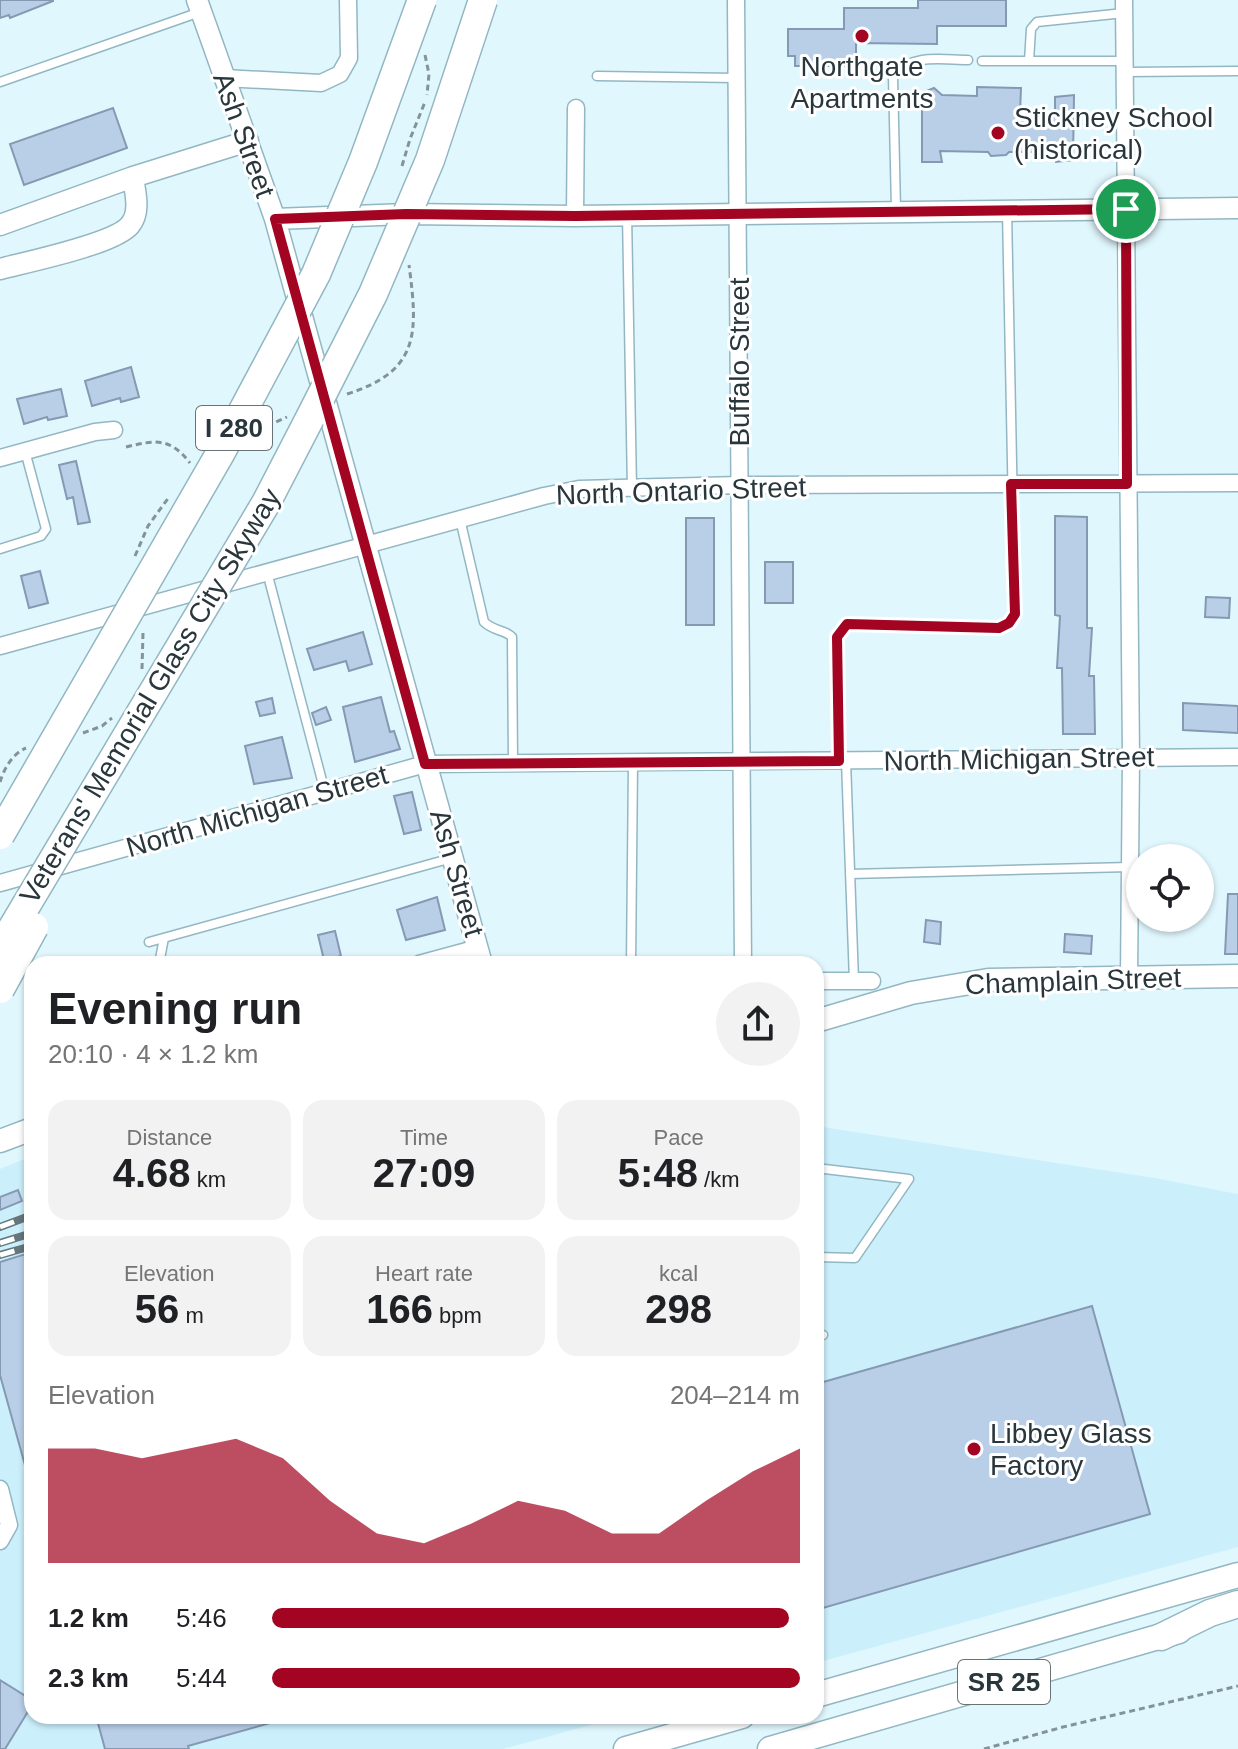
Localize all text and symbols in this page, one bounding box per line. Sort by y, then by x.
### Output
marker: Northgate Apartments [853,27,871,45]
place label: Northgate Apartments [790,51,934,114]
street label: Ash Street [207,68,281,202]
place label: Stickney School (historical) [1014,102,1213,165]
marker: Stickney School (historical) [989,124,1007,142]
pin [1092,175,1160,243]
icon: arrive [1104,187,1148,231]
street label: Buffalo Street [724,277,755,447]
road number: I 280 [196,406,272,450]
street label: North Ontario Street [555,471,807,511]
street label: Veterans' Memorial Glass City Skyway [14,483,286,909]
street label: North Michigan Street [883,741,1155,777]
street label: North Michigan Street [123,759,392,863]
street label: Ash Street [424,806,490,940]
map controls [1126,844,1214,932]
button: locate [1126,844,1214,932]
street label: Champlain Street [964,962,1182,1000]
button: share [716,982,800,1066]
text: Evening run [48,984,302,1033]
text: 20:10 · 4 × 1.2 km [48,1039,258,1069]
text: Distance [127,1125,212,1150]
text: Time [400,1125,448,1150]
text: Pace [654,1125,704,1150]
text: 4.68 [113,1151,191,1195]
text: 27:09 [373,1151,475,1195]
text: 5:48 [618,1151,698,1195]
text: km [191,1167,226,1192]
text: /km [698,1167,739,1192]
text: Elevation [124,1261,215,1286]
text: Heart rate [375,1261,473,1286]
text: kcal [659,1261,698,1286]
text: 56 [135,1287,179,1331]
text: 166 [366,1287,433,1331]
text: 298 [645,1287,712,1331]
text: m [179,1303,204,1328]
text: bpm [433,1303,482,1328]
text: Elevation [48,1380,155,1410]
text: 204–214 m [670,1380,800,1410]
place label: Libbey Glass Factory [990,1418,1152,1481]
marker: Libbey Glass Factory [965,1440,983,1458]
text: 1.2 km [48,1603,129,1633]
text: 5:46 [176,1603,227,1633]
road number: SR 25 [958,1660,1050,1704]
text: 2.3 km [48,1663,129,1693]
text: 5:44 [176,1663,227,1693]

